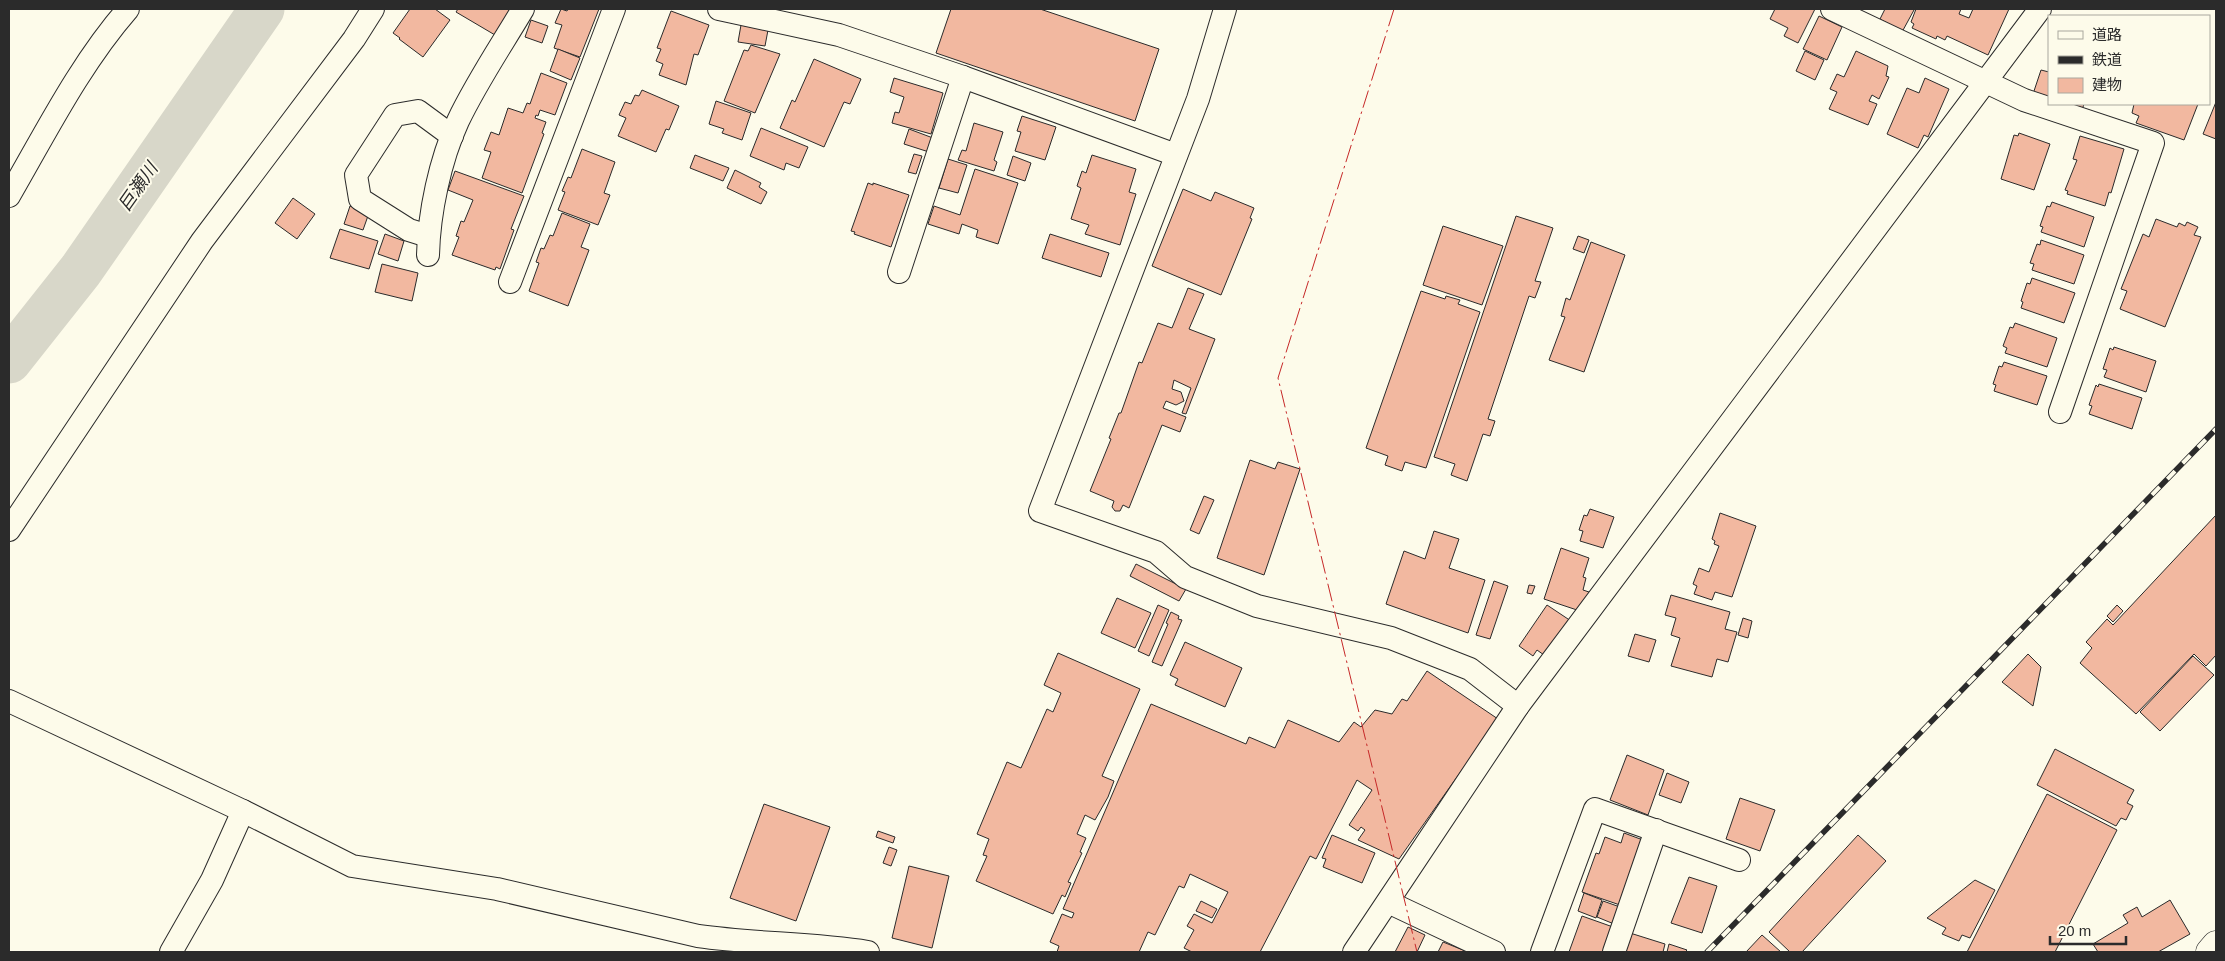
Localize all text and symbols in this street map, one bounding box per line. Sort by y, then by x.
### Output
legend [2048,15,2210,105]
text: 道路 [2092,26,2122,43]
text: 鉄道 [2092,51,2122,68]
text: 建物 [2092,76,2122,93]
water label: 巨瀬川 [114,158,163,215]
scale bar [2050,914,2126,946]
text: 20 m [2058,922,2091,939]

